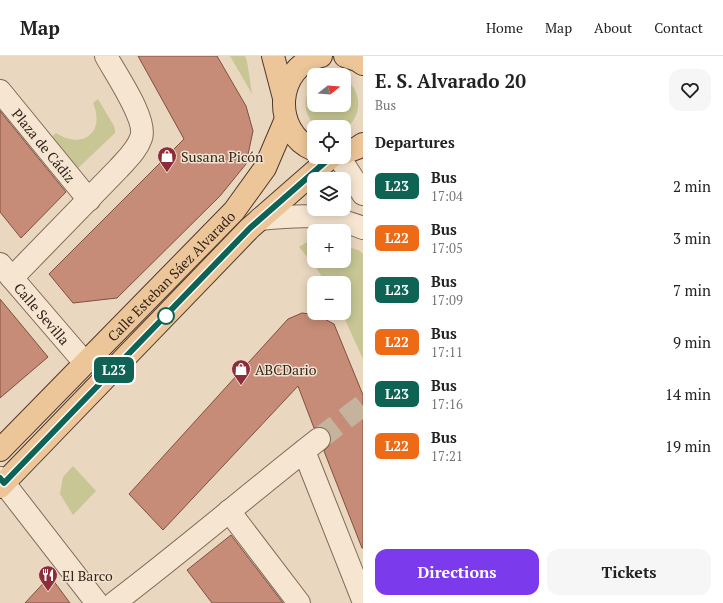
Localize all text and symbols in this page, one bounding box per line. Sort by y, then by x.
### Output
text: Map [20,15,60,40]
text: Home [486,18,523,37]
text: Map [545,18,572,37]
text: About [594,18,632,37]
text: Contact [654,18,703,37]
north arrow [307,68,351,112]
map controls [307,68,351,320]
text: E. S. Alvarado 20 [375,68,526,93]
button: heart [669,69,711,111]
text: Bus [375,96,396,114]
street label: Plaza de Cádiz [8,104,80,186]
button: locate [307,120,351,164]
text: Departures [375,132,455,152]
shop icon: Susana Picón [156,145,178,173]
place label: Susana Picón [181,147,264,166]
text: Bus [431,167,457,187]
button: layers [307,172,351,216]
text: L23 [385,176,409,195]
text: 2 min [673,176,711,196]
text: 17:04 [431,187,463,205]
street label: Calle Esteban Sáez Alvarado [103,206,239,345]
text: Bus [431,219,457,239]
button: + [307,224,351,268]
text: L22 [385,228,409,247]
text: 3 min [673,228,711,248]
text: 17:05 [431,239,463,257]
text: Bus [431,271,457,291]
button: − [307,276,351,320]
street label: Calle Sevilla [10,278,74,348]
text: L23 [385,280,409,299]
text: 7 min [673,280,711,300]
text: 17:09 [431,291,463,309]
unlabelled marker [157,307,175,325]
text: Bus [431,323,457,343]
text: L22 [385,332,409,351]
text: 9 min [673,332,711,352]
text: 17:11 [431,343,463,361]
line badge: L23 [91,357,137,383]
shop icon: ABCDario [230,358,252,386]
text: L23 [102,360,126,379]
place label: ABCDario [255,360,317,379]
text: Bus [431,375,457,395]
text: L23 [385,384,409,403]
text: 14 min [665,384,711,404]
text: 17:16 [431,395,463,413]
text: Bus [431,427,457,447]
text: L22 [385,436,409,455]
text: 19 min [665,436,711,456]
text: 17:21 [431,447,463,465]
button: Directions [375,549,539,595]
button: Tickets [547,549,711,595]
restaurant icon: El Barco [37,564,59,592]
place label: El Barco [62,566,113,585]

